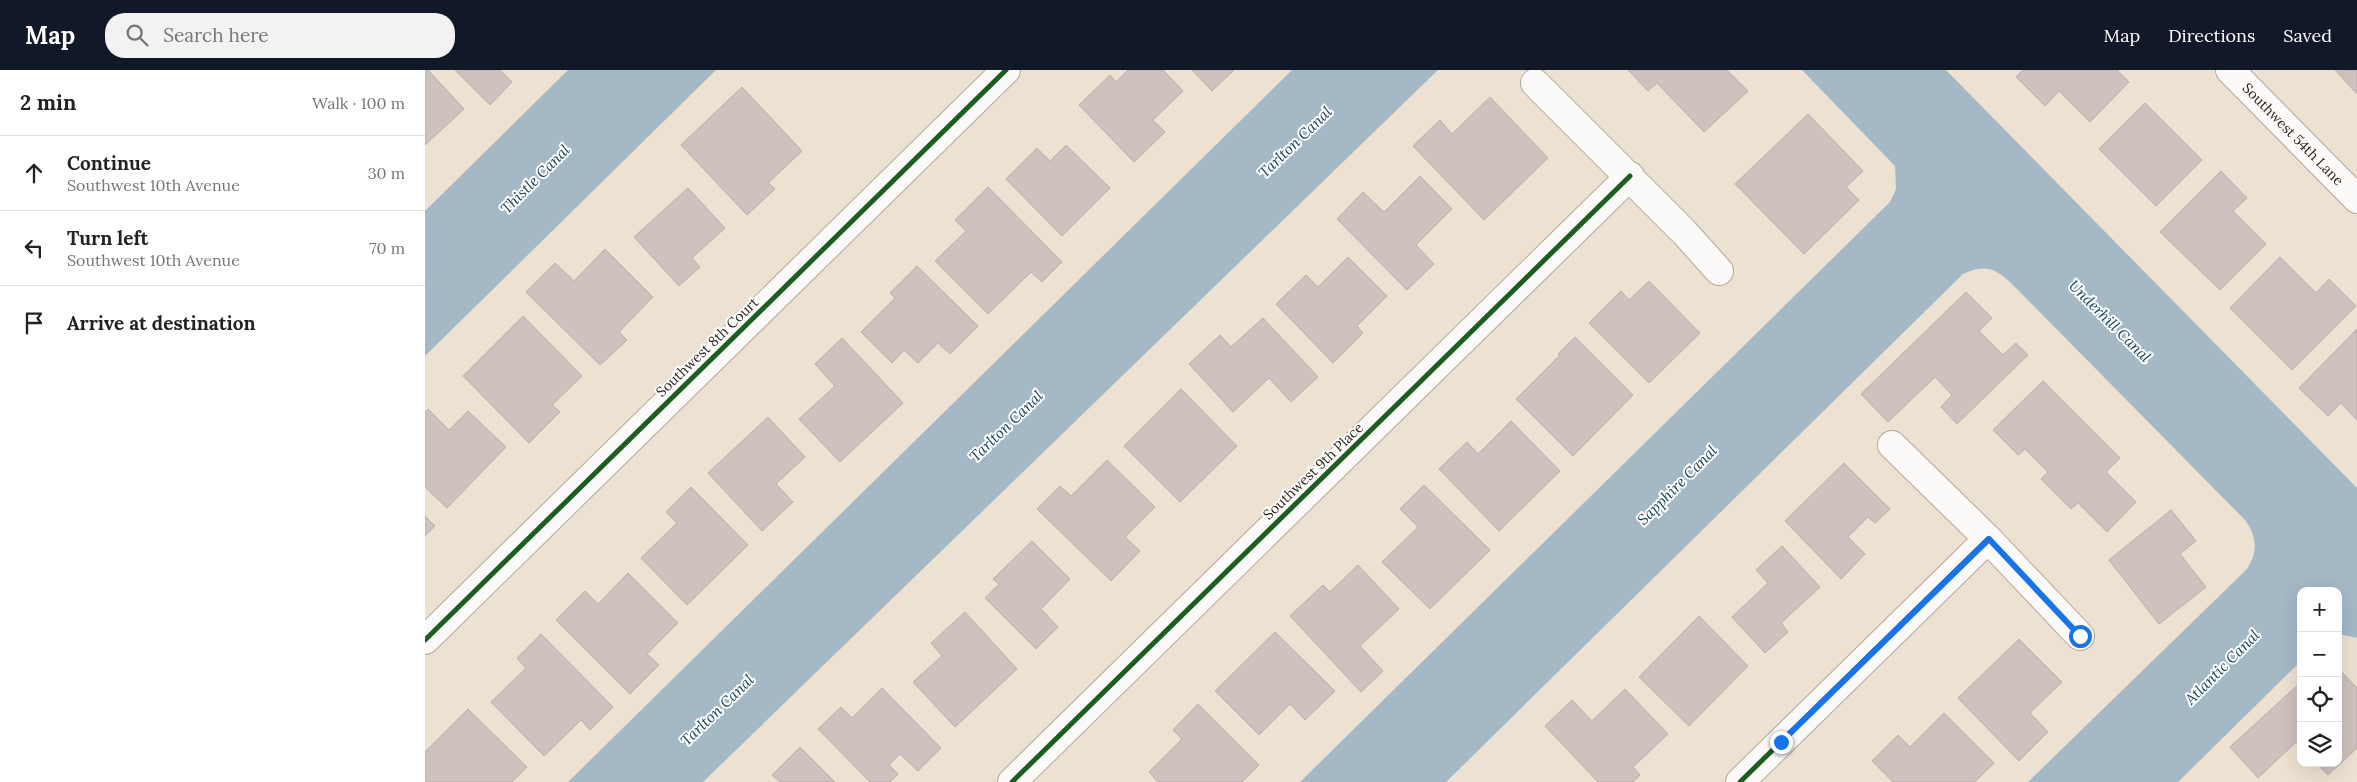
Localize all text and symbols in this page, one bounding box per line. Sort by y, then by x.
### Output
search box [105,13,455,58]
text: Map [25,20,75,51]
icon: search [123,21,151,49]
text: Search here [163,23,269,47]
text: Map [2104,24,2140,47]
text: Directions [2168,24,2255,47]
text: Saved [2283,24,2332,47]
street label: Southwest 54th Lane [2239,79,2348,190]
text: 2 min [20,89,76,116]
text: Walk · 100 m [312,93,405,113]
water label: Tarlton Canal [1254,102,1336,182]
water label: Thistle Canal [496,140,574,218]
text: Continue [67,151,151,175]
icon: ahead [20,159,48,187]
text: 30 m [368,163,405,183]
text: Southwest 10th Avenue [67,175,240,195]
text: Turn left [67,226,148,250]
icon: left [20,234,48,262]
text: 70 m [369,238,405,258]
text: Southwest 10th Avenue [67,250,240,270]
water label: Underhill Canal [2065,276,2156,367]
street label: Southwest 8th Court [652,293,762,401]
icon: arrive [20,309,48,337]
text: Arrive at destination [67,311,256,335]
water label: Tarlton Canal [965,386,1047,466]
street label: Southwest 9th Place [1259,418,1367,523]
water label: Sapphire Canal [1633,441,1721,529]
map controls [2297,587,2342,767]
button: + [2297,587,2342,632]
route start [2069,625,2092,648]
water label: Atlantic Canal [2180,625,2264,709]
button: − [2297,632,2342,677]
water label: Tarlton Canal [676,670,758,750]
button: locate [2297,677,2342,722]
button: layers [2297,722,2342,767]
route end [1770,731,1793,754]

